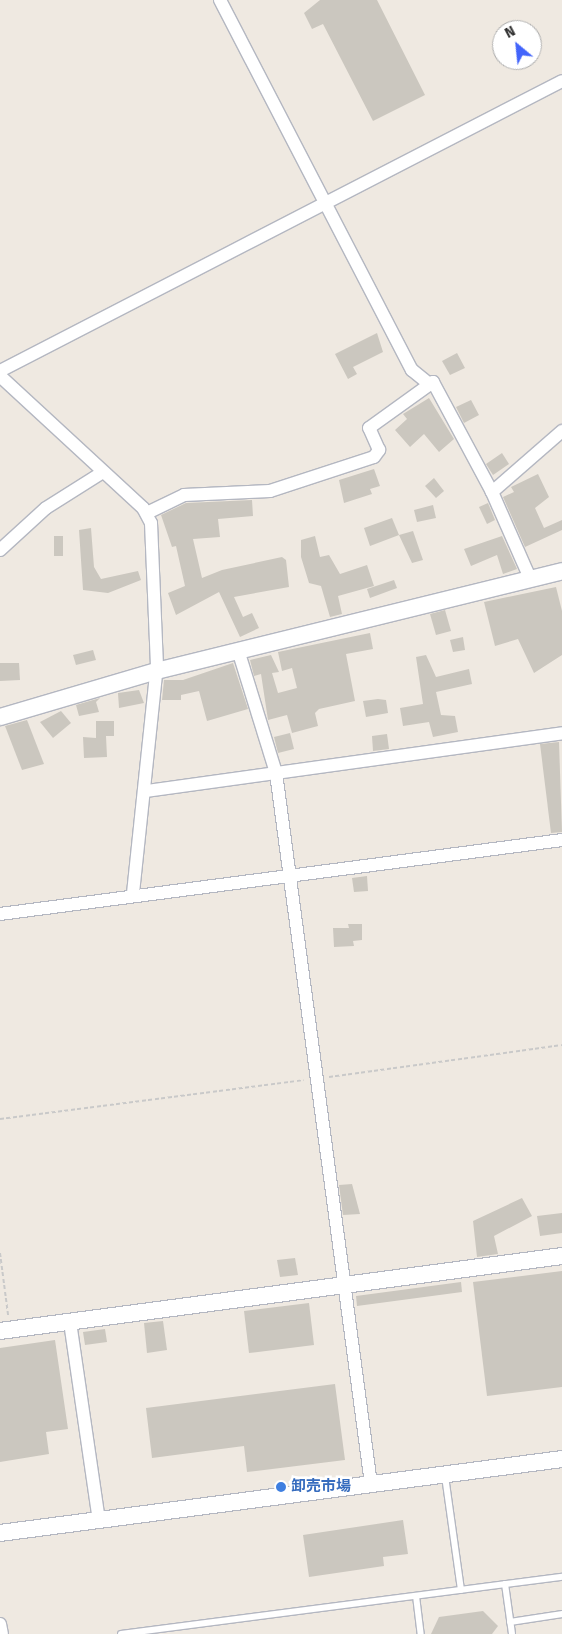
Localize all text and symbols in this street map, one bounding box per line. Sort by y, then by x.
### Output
north arrow [492,20,542,70]
text: N [502,23,518,42]
place label: 卸売市場 [291,1478,351,1496]
marker: 卸売市場 [275,1481,287,1493]

